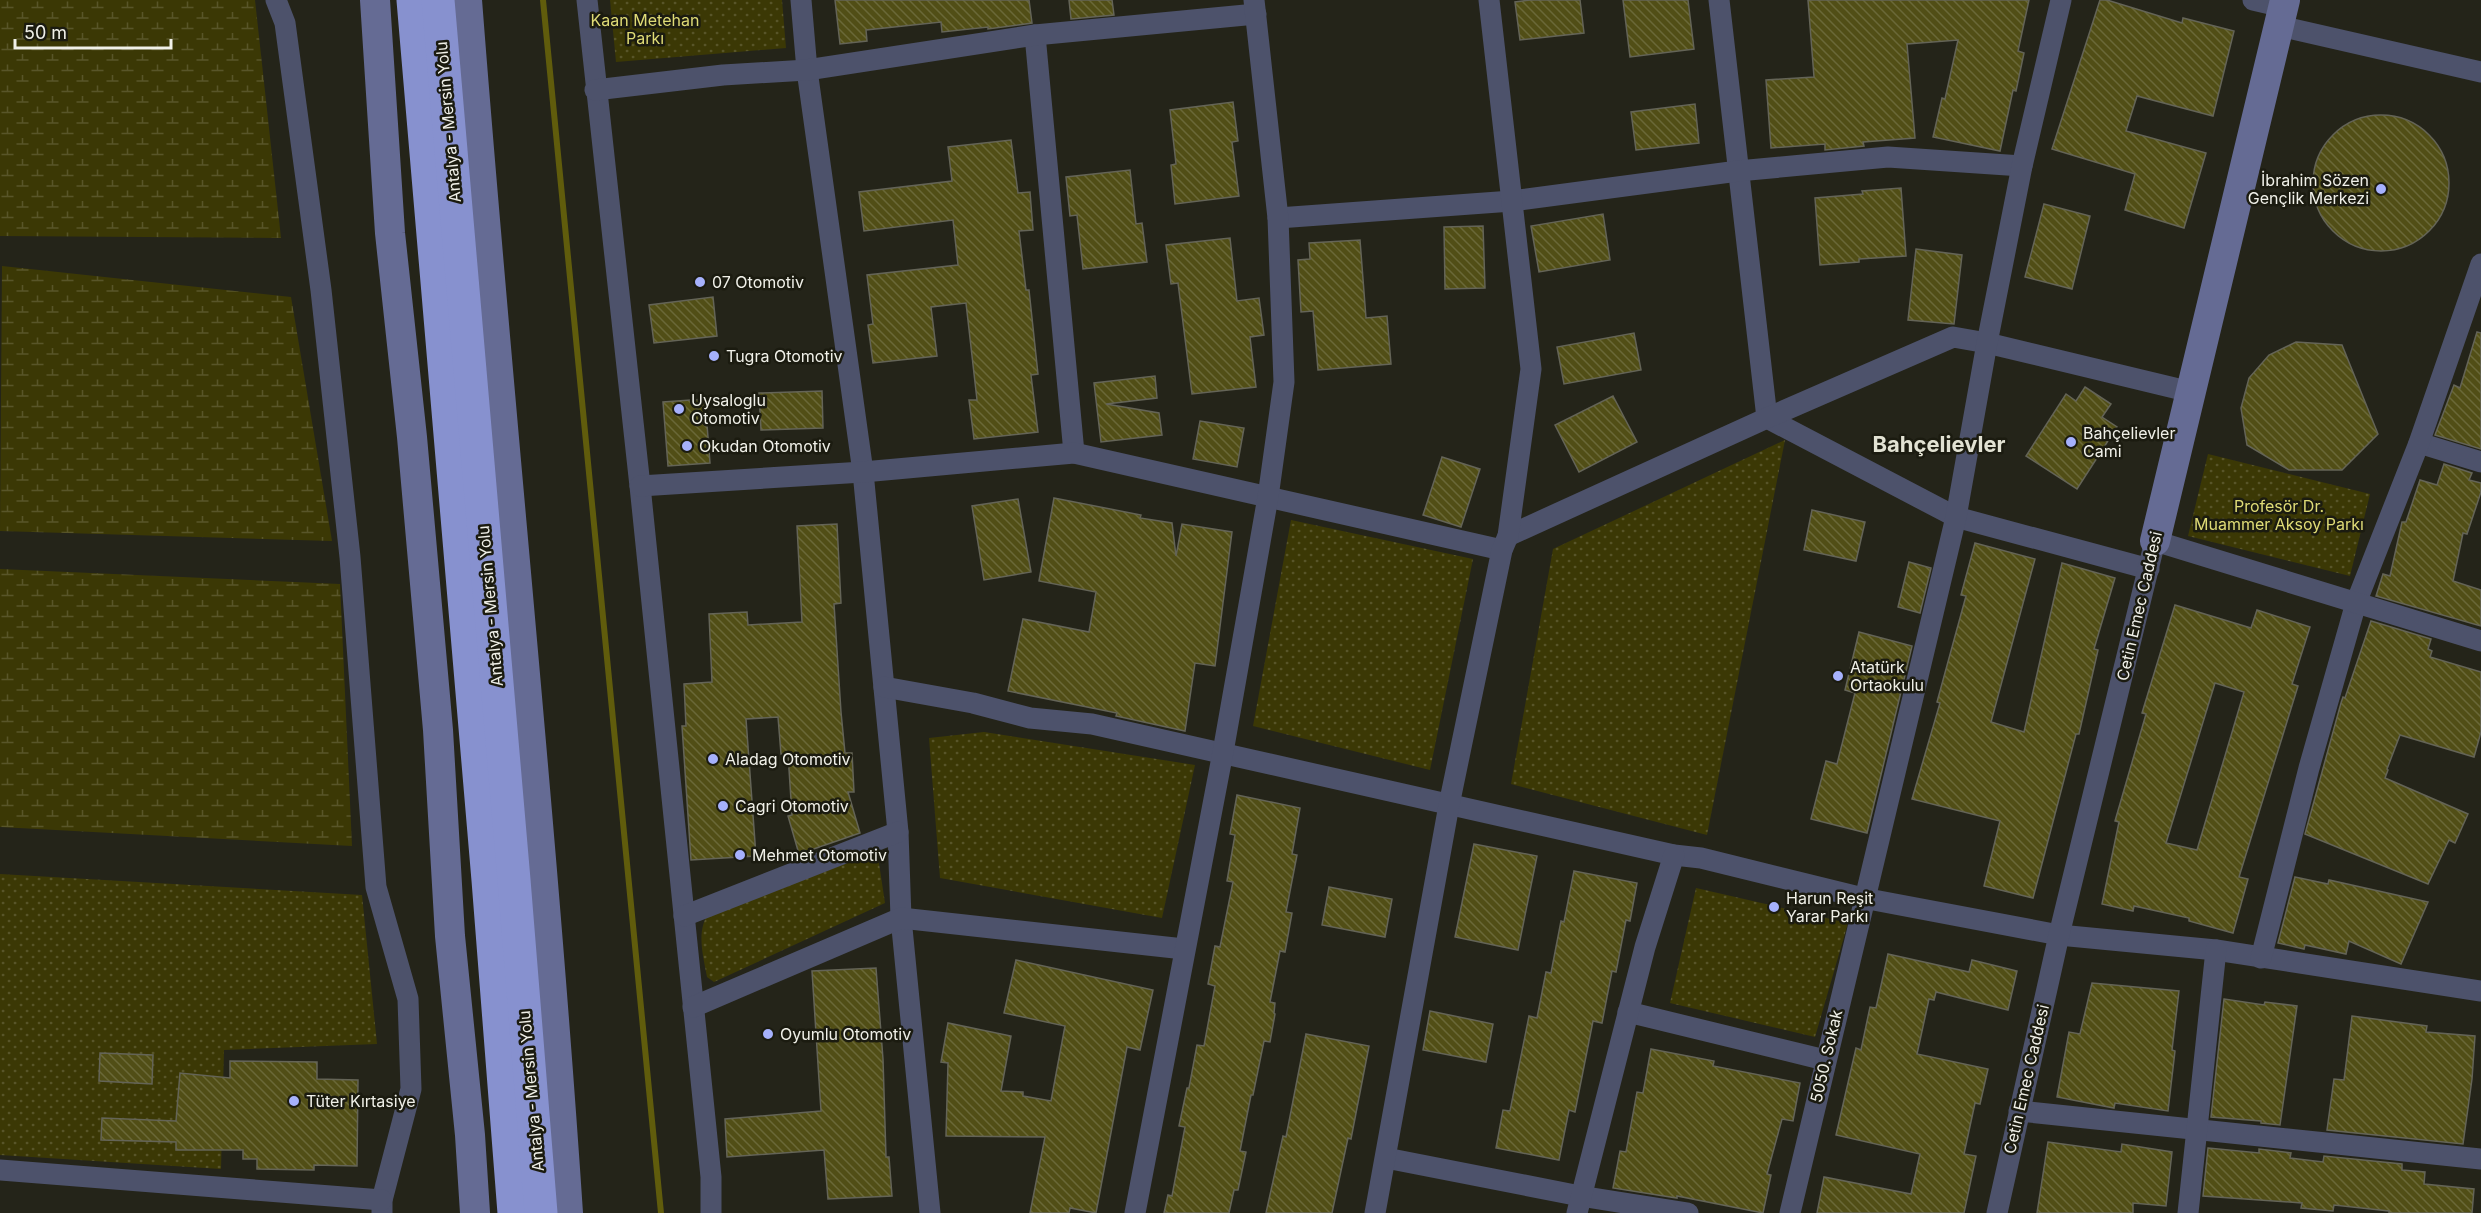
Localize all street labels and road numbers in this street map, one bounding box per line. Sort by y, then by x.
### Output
street label: Antalya - Mersin Yolu [431,41,465,203]
street label: Antalya - Mersin Yolu [473,525,507,687]
street label: Cetin Emec Caddesi [2112,529,2166,683]
street label: Cetin Emec Caddesi [1999,1002,2053,1156]
street label: 5050. Sokak [1806,1007,1846,1104]
street label: Antalya - Mersin Yolu [514,1010,548,1172]

